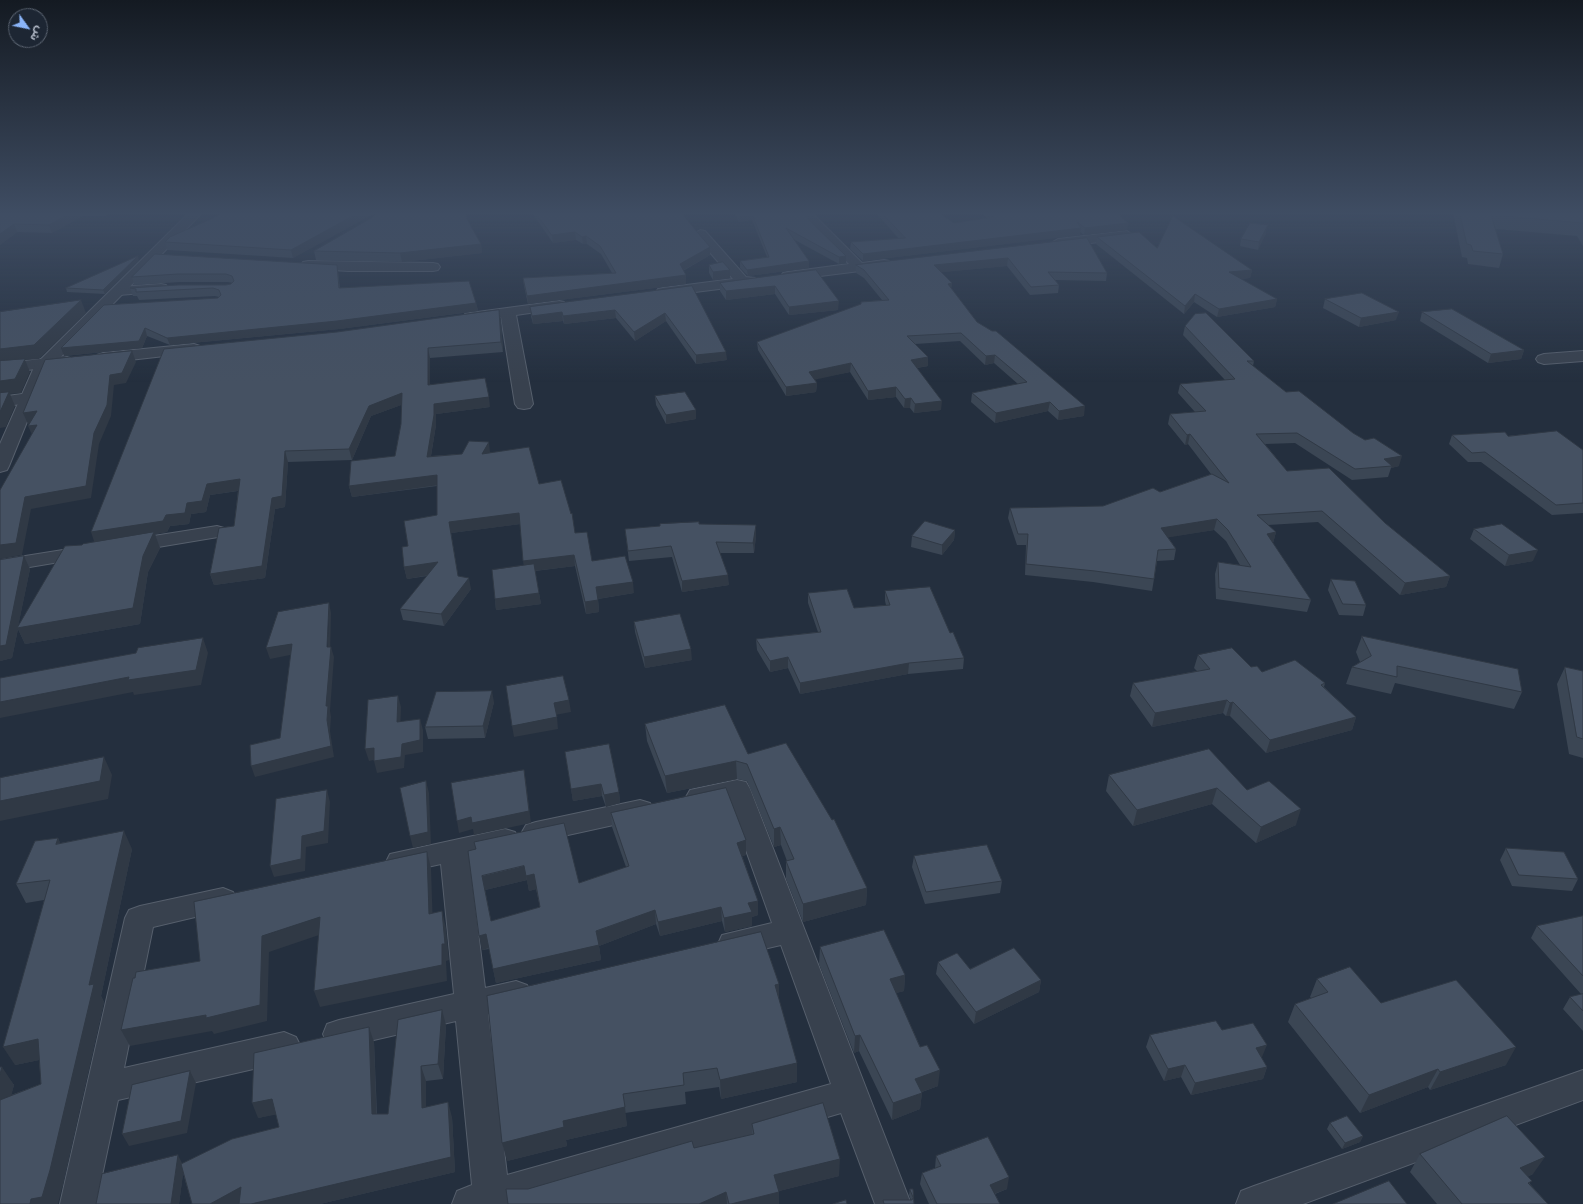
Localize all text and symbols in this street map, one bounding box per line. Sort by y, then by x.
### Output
north arrow [8,8,48,48]
text: ش [27,24,47,44]

